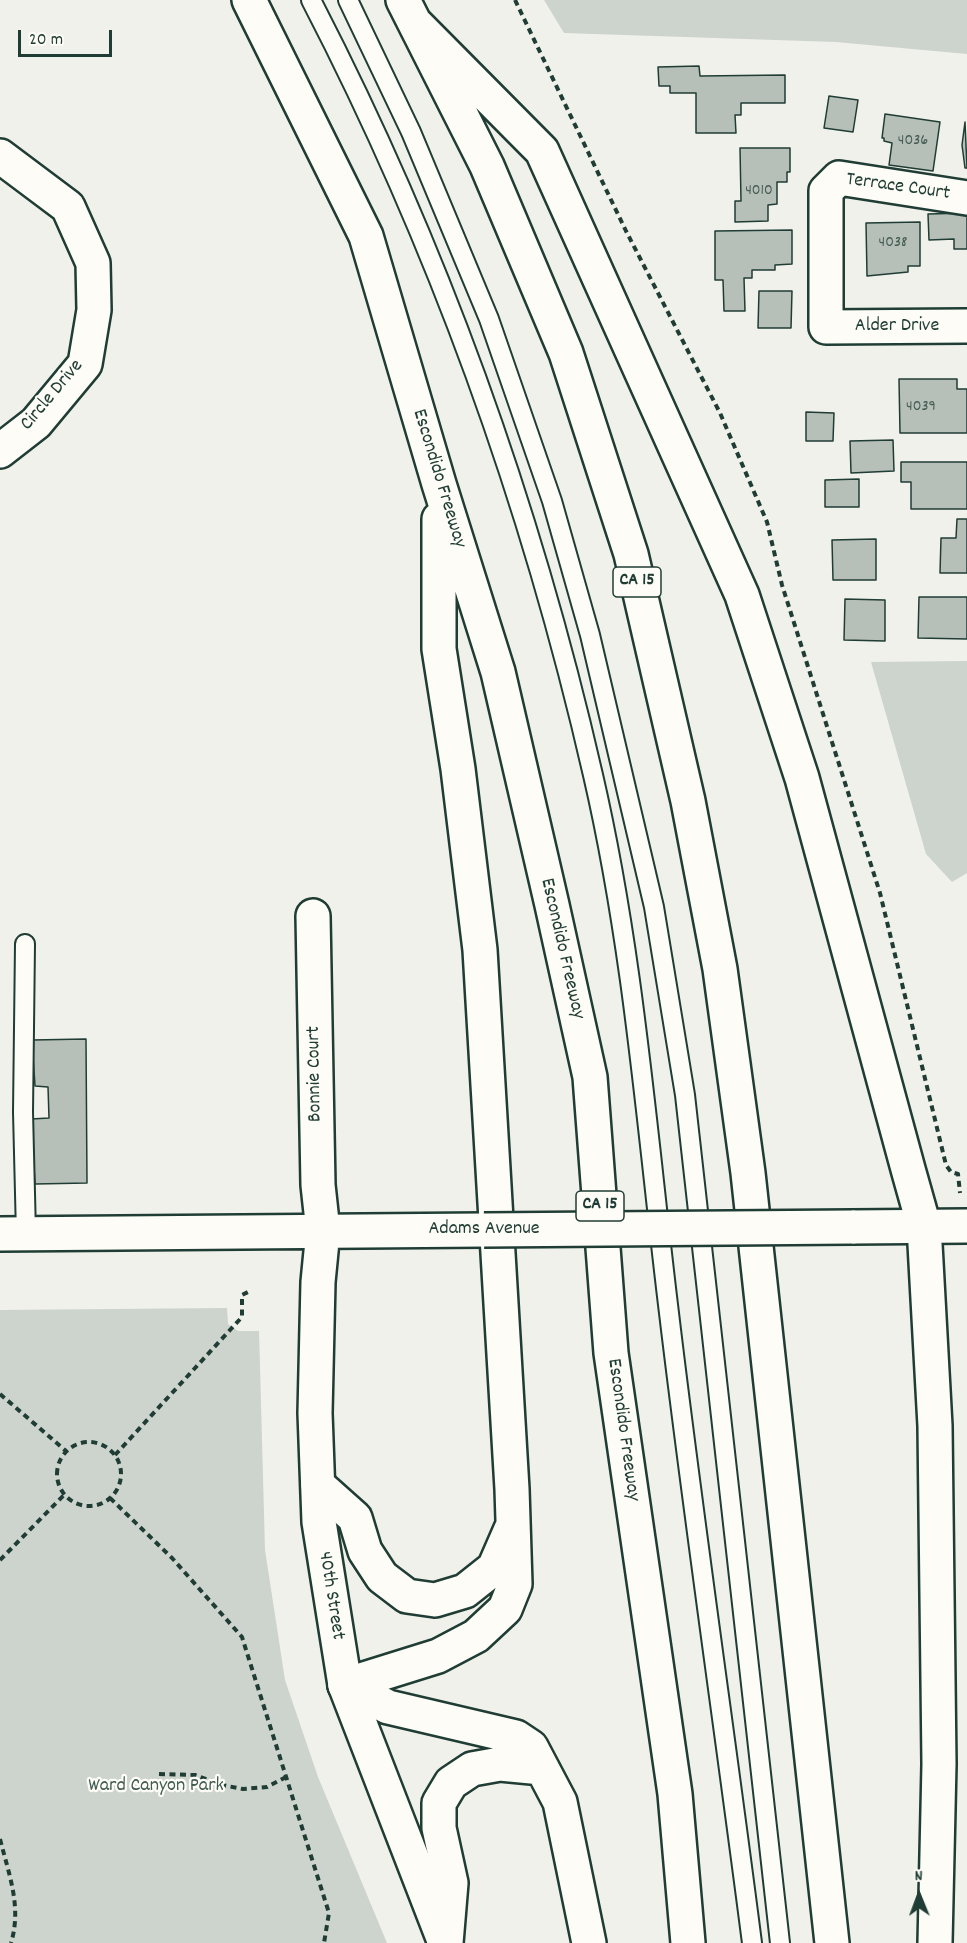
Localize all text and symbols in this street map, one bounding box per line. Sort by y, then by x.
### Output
scale bar [21,18,116,56]
text: 20 m [29,28,63,53]
house number: 4036 [898,132,928,152]
street label: Terrace Court [845,169,951,207]
house number: 4010 [745,182,773,202]
house number: 4038 [879,234,907,254]
street label: Alder Drive [855,315,939,339]
street label: Circle Drive [16,355,90,437]
house number: 4039 [906,398,936,418]
street label: Escondido Freeway [405,407,471,551]
road number: CA 15 [613,567,661,597]
street label: Escondido Freeway [533,876,589,1022]
street label: Bonnie Court [303,1026,329,1122]
road number: CA 15 [576,1191,624,1221]
street label: Adams Avenue [428,1218,540,1242]
street label: Escondido Freeway [600,1357,644,1503]
street label: 40th Street [311,1550,349,1642]
park label: Ward Canyon Park [88,1775,224,1799]
north arrow [889,1865,949,1925]
text: N [915,1865,923,1888]

